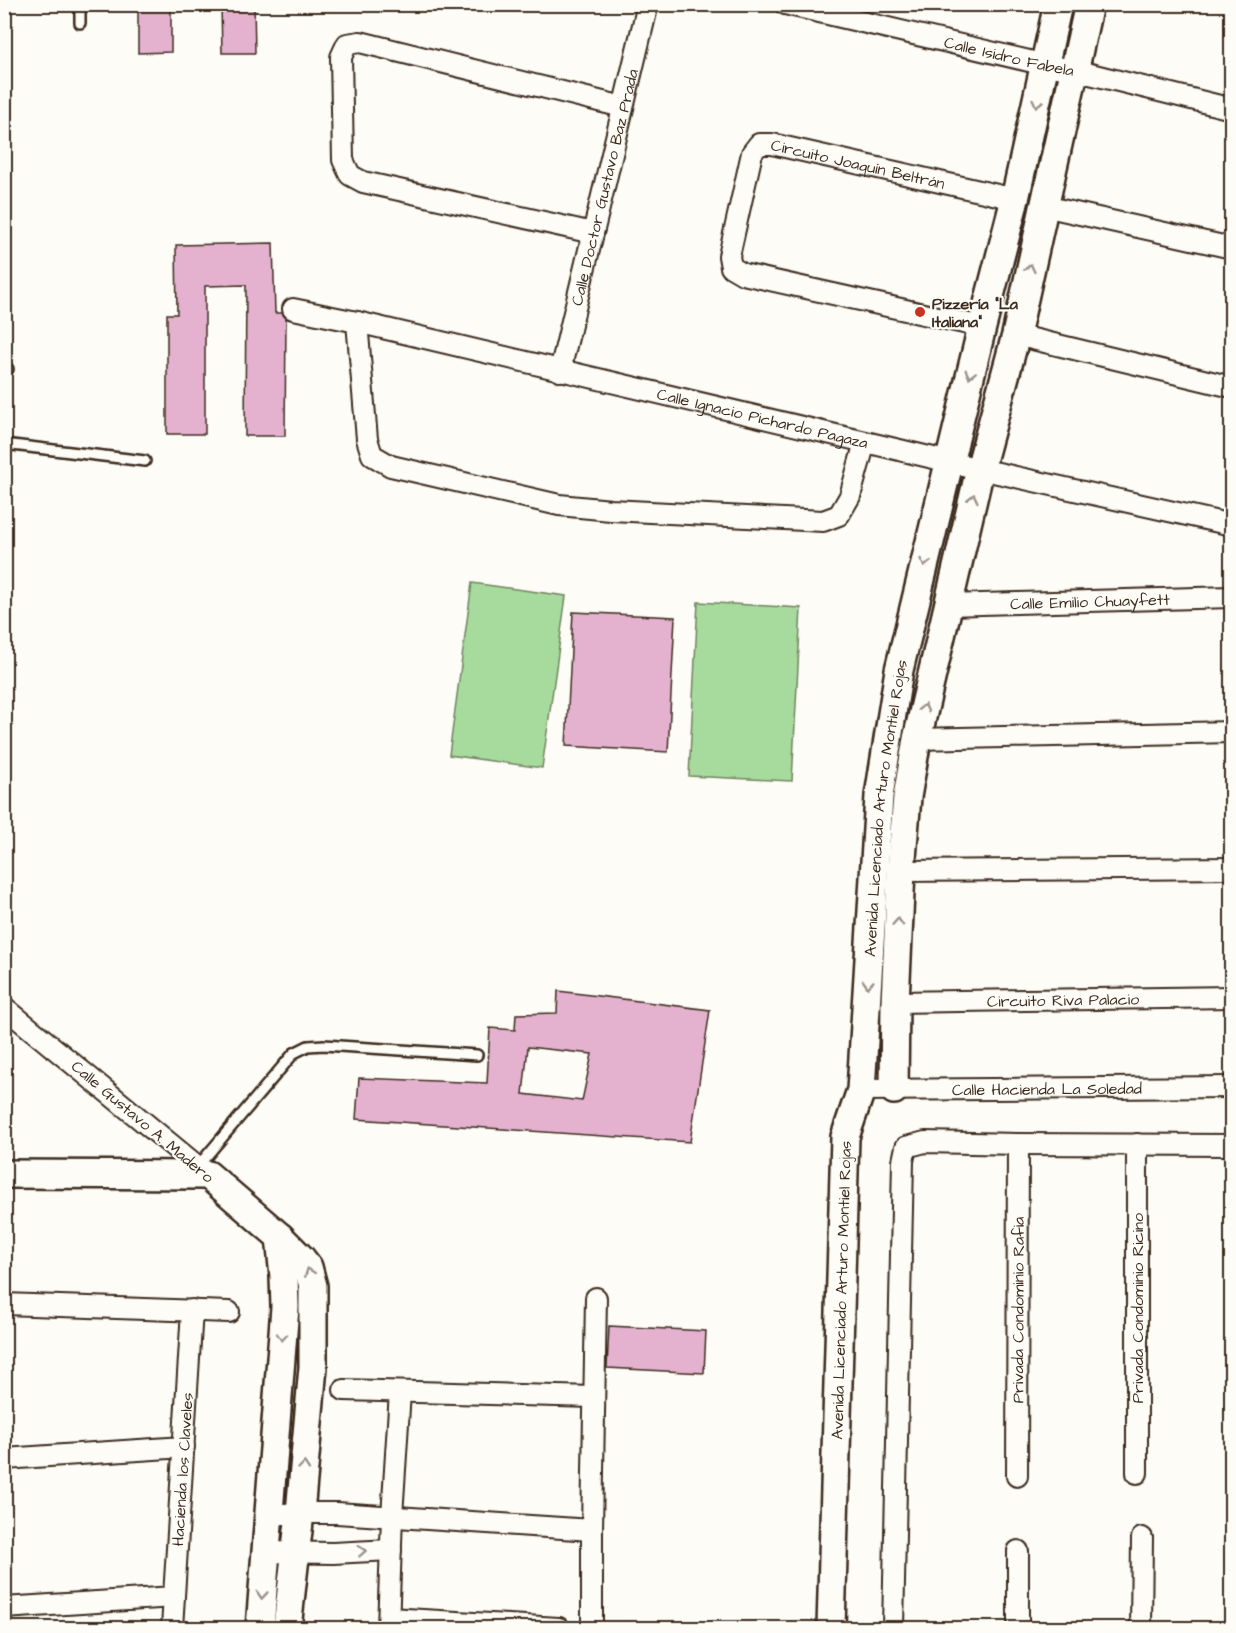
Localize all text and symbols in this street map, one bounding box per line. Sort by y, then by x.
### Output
street label: Calle Isidro Fabela [942,32,1075,82]
street label: Calle Doctor Gustavo Baz Prada [566,67,644,308]
one-way arrow [1032,98,1045,108]
street label: Circuito Joaquín Beltrán [769,134,947,195]
one-way arrow [1023,263,1036,273]
place label: Pizzería "La Italiana" [932,293,1019,333]
marker: Pizzería "La Italiana" [913,305,927,319]
one-way arrow [965,368,978,378]
street label: Calle Ignacio Pichardo Pagaza [655,383,870,454]
one-way arrow [966,493,979,503]
one-way arrow [919,558,932,568]
street label: Calle Emilio Chuayfett [1010,589,1171,615]
street label: Avenida Licenciado Arturo Montiel Rojas [859,657,913,957]
one-way arrow [917,703,930,713]
one-way arrow [892,918,905,927]
one-way arrow [861,980,874,989]
street label: Circuito Riva Palacio [987,988,1139,1013]
street label: Calle Gustavo A. Madero [66,1055,218,1188]
street label: Calle Hacienda La Soledad [952,1078,1142,1101]
street label: Avenida Licenciado Arturo Montiel Rojas [826,1140,857,1440]
street label: Privada Condominio Ricino [1127,1213,1149,1403]
street label: Privada Condominio Rafia [1007,1217,1030,1403]
one-way arrow [303,1268,316,1278]
one-way arrow [276,1333,289,1342]
street label: Hacienda los Claveles [167,1392,199,1547]
one-way arrow [297,1461,310,1471]
one-way arrow [357,1545,366,1558]
one-way arrow [256,1590,269,1599]

